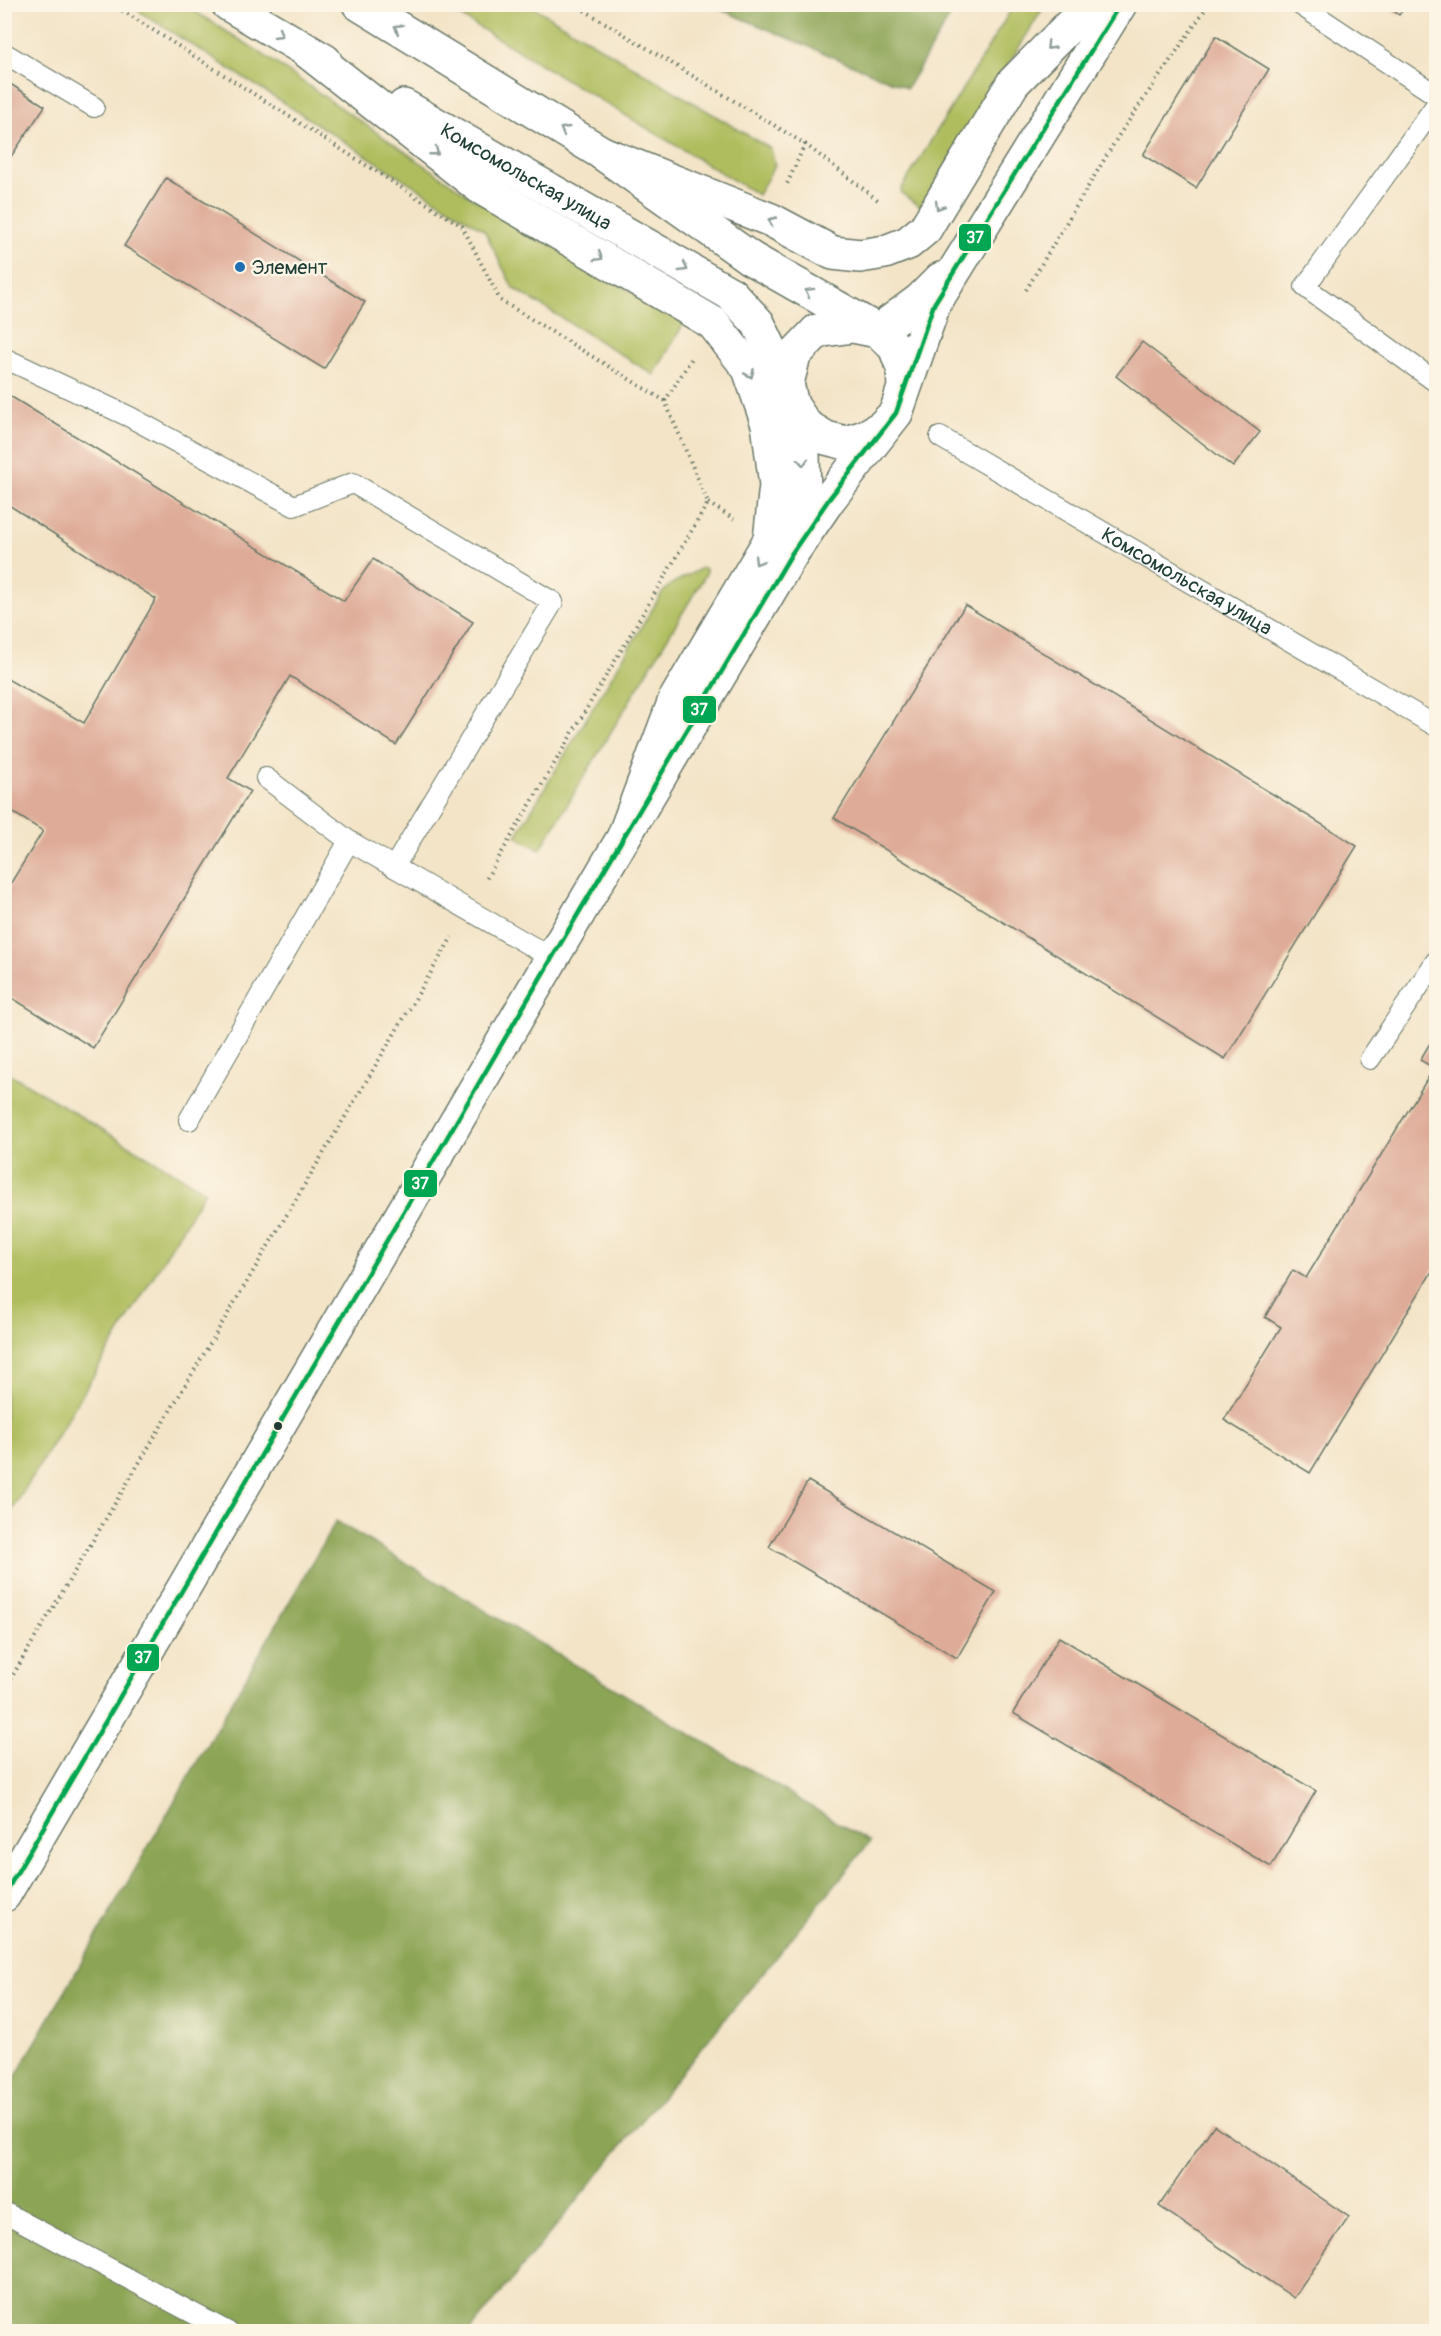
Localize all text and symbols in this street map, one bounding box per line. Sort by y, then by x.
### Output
one-way arrow [394,24,404,36]
one-way arrow [273,27,283,39]
one-way arrow [1046,39,1057,50]
street label: Комсомольская улица [436,117,616,235]
one-way arrow [560,125,570,137]
one-way arrow [428,145,439,156]
one-way arrow [935,200,947,210]
one-way arrow [768,217,779,229]
line badge: 37 [958,223,992,252]
text: 37 [966,228,984,248]
one-way arrow [593,250,603,261]
place label: Элемент [252,255,327,280]
marker: Элемент [233,260,247,274]
one-way arrow [678,260,689,272]
one-way arrow [805,287,815,299]
one-way arrow [743,368,755,379]
one-way arrow [797,458,810,467]
street label: Комсомольская улица [1097,521,1277,640]
one-way arrow [753,555,765,565]
line badge: 37 [682,695,717,724]
text: 37 [690,700,708,720]
line badge: 37 [403,1169,438,1198]
text: 37 [411,1174,429,1194]
unlabelled marker [272,1420,284,1432]
line badge: 37 [126,1643,160,1672]
text: 37 [134,1648,152,1668]

